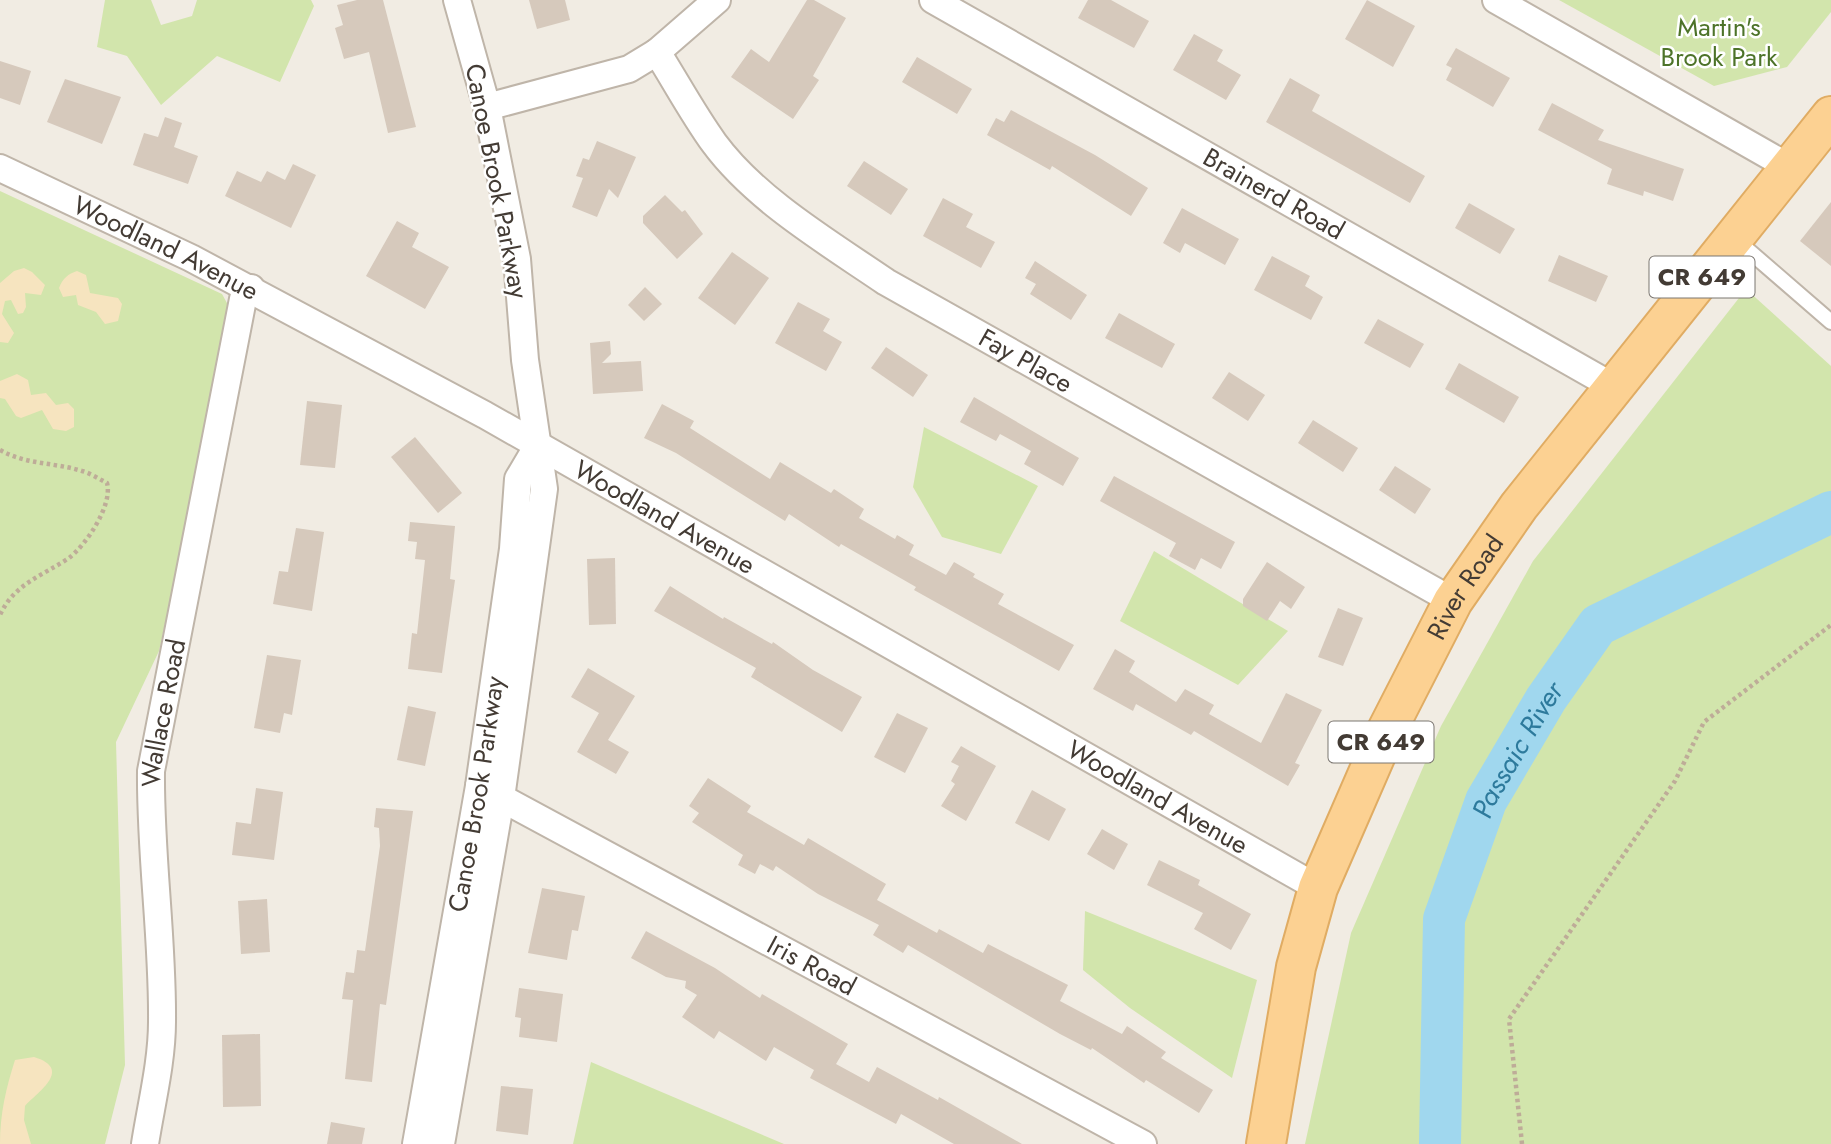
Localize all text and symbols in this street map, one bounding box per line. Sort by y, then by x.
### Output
park label: Martin's Brook Park [1660,8,1778,76]
street label: Canoe Brook Parkway [456,60,538,302]
street label: Brainerd Road [1196,138,1352,249]
street label: Woodland Avenue [67,186,265,310]
road number: CR 649 [1650,256,1754,298]
street label: Fay Place [972,319,1080,402]
street label: Woodland Avenue [567,450,762,584]
street label: River Road [1417,527,1513,646]
street label: Wallace Road [132,636,195,787]
water label: Passaic River [1462,672,1574,824]
street label: Canoe Brook Parkway [438,673,514,915]
road number: CR 649 [1328,722,1434,762]
street label: Woodland Avenue [1060,730,1255,864]
street label: Iris Road [760,926,863,1005]

